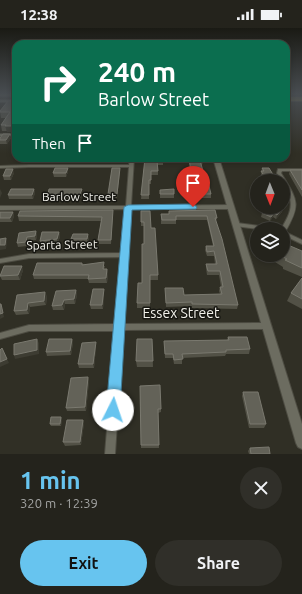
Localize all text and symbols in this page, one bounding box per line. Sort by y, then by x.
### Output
text: 12:38 [20,6,58,23]
icon: right [32,56,84,108]
text: 240 m [98,56,176,87]
text: Barlow Street [98,89,209,109]
icon: arrive [74,132,96,154]
text: Then [32,135,66,152]
pin [176,166,210,207]
icon: arrive [182,172,204,194]
north arrow [250,174,290,214]
map controls [250,174,290,262]
street label: Barlow Street [42,190,116,203]
button: layers [250,222,290,262]
street label: Sparta Street [26,237,98,252]
street label: Essex Street [142,305,220,321]
position arrow [92,389,134,431]
text: 1 min [20,467,81,494]
button: close [240,467,282,509]
text: 320 m · 12:39 [20,496,98,510]
button: Exit [20,540,147,586]
button: Share [155,540,282,586]

